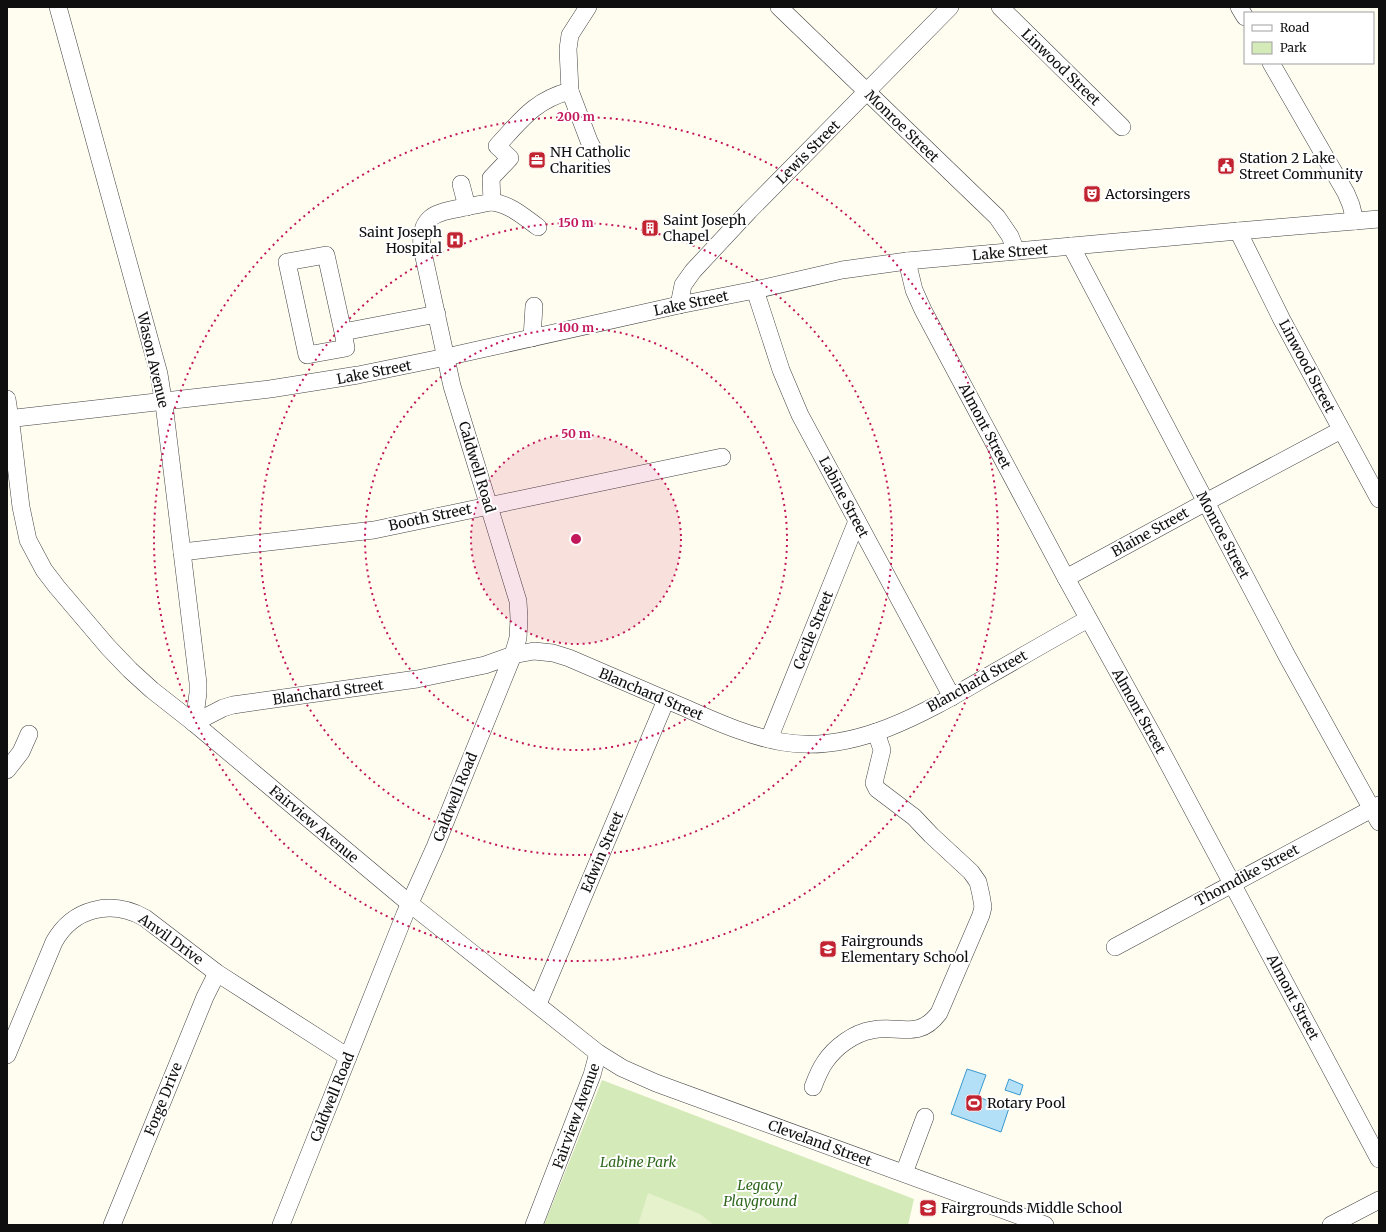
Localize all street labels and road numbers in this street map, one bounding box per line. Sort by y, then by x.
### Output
street label: Linwood Street [1018,25,1105,110]
street label: Monroe Street [861,86,943,166]
street label: Lewis Street [772,116,844,188]
street label: Lake Street [971,240,1049,264]
street label: Lake Street [652,286,730,320]
street label: Wason Avenue [133,309,173,410]
street label: Linwood Street [1275,316,1339,416]
street label: Lake Street [335,356,413,388]
street label: Almont Street [954,379,1015,472]
street label: Caldwell Road [455,419,500,515]
street label: Labine Street [815,453,873,541]
street label: Monroe Street [1192,488,1254,582]
street label: Booth Street [387,499,474,535]
street label: Blaine Street [1108,503,1192,561]
street label: Cecile Street [789,588,837,672]
street label: Blanchard Street [924,646,1031,716]
street label: Blanchard Street [596,664,706,724]
street label: Almont Street [1108,665,1170,757]
street label: Blanchard Street [271,675,385,709]
street label: Caldwell Road [429,749,481,844]
street label: Fairview Avenue [266,781,362,867]
street label: Edwin Street [577,808,627,895]
street label: Thorndike Street [1192,840,1302,910]
street label: Anvil Drive [134,909,207,968]
street label: Almont Street [1262,950,1323,1043]
street label: Caldwell Road [306,1049,358,1144]
street label: Forge Drive [140,1060,186,1138]
street label: Fairview Avenue [549,1061,603,1171]
street label: Cleveland Street [766,1116,875,1170]

